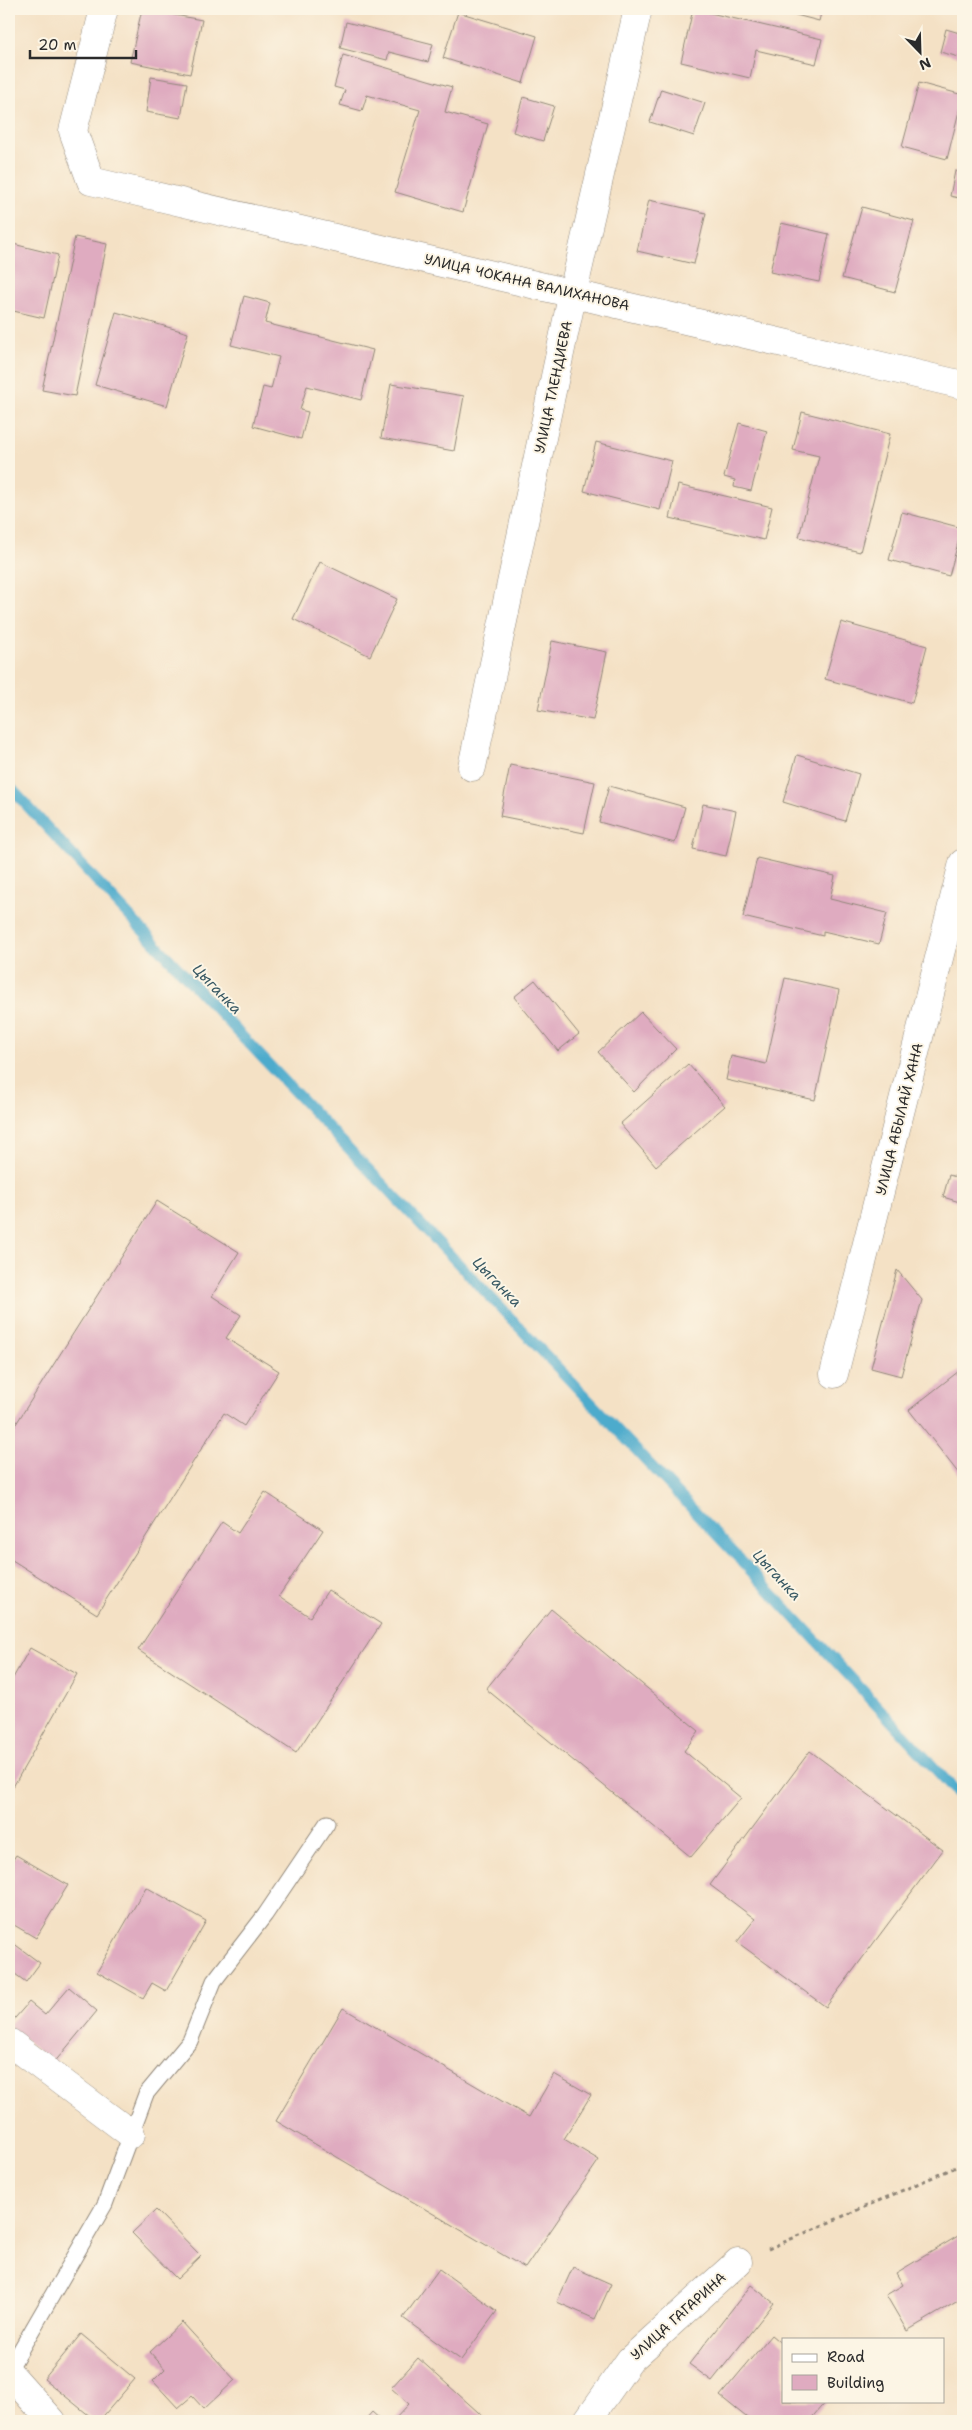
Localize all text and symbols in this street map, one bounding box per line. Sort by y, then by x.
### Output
scale bar [30,28,136,60]
north arrow [894,28,944,78]
text: 20 m [38,35,77,55]
text: N [916,54,934,74]
street label: УЛИЦА ЧОКАНА ВАЛИХАНОВА [423,250,631,314]
street label: УЛИЦА ТЛЕНДИЕВА [530,319,576,455]
water label: Цыганка [188,959,246,1019]
street label: УЛИЦА АБЫЛАЙ ХАНА [871,1041,927,1197]
water label: Цыганка [468,1252,526,1312]
water label: Цыганка [748,1545,806,1605]
street label: УЛИЦА ГАГАРИНА [627,2268,729,2364]
legend [782,2338,944,2402]
text: Road [827,2347,865,2367]
text: Building [827,2373,884,2393]

